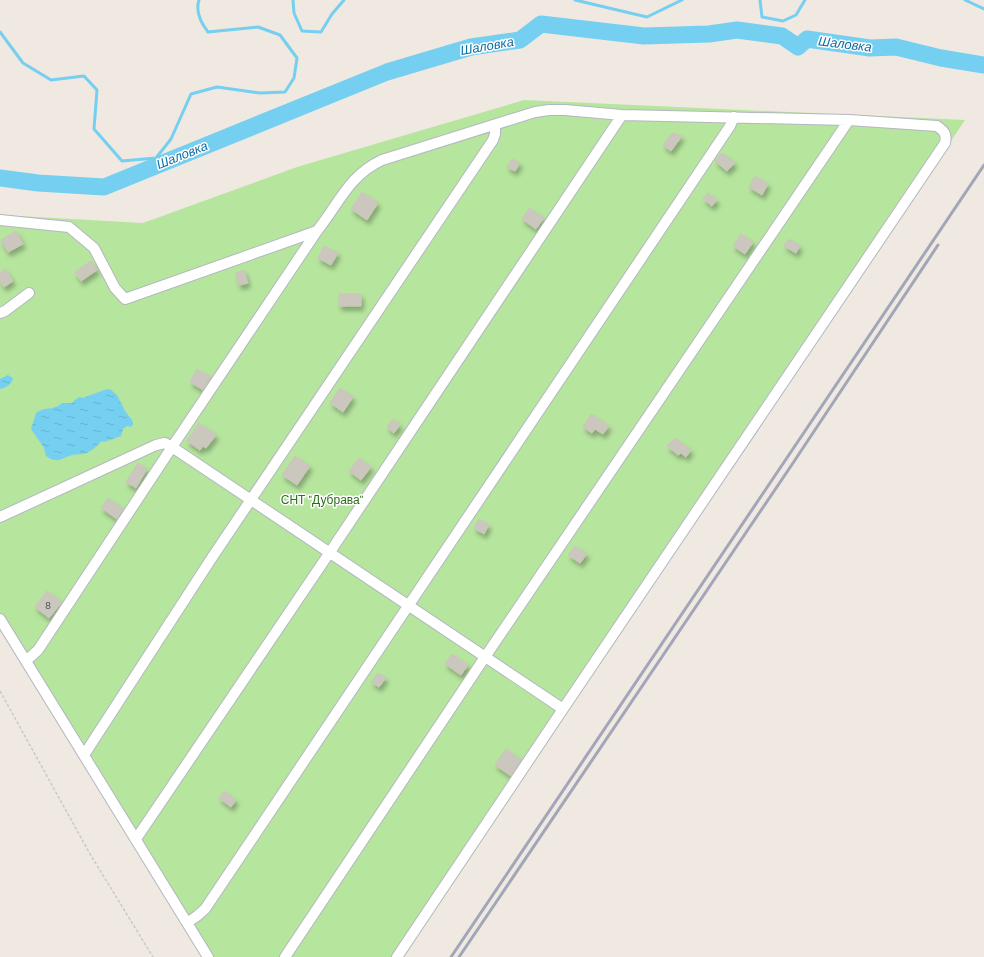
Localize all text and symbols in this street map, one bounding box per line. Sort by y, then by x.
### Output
water label: Шаловка [817,32,873,56]
water label: Шаловка [459,33,515,59]
water label: Шаловка [154,137,210,173]
park label: СНТ "Дубрава" [281,492,364,508]
house number: 8 [45,599,51,612]

